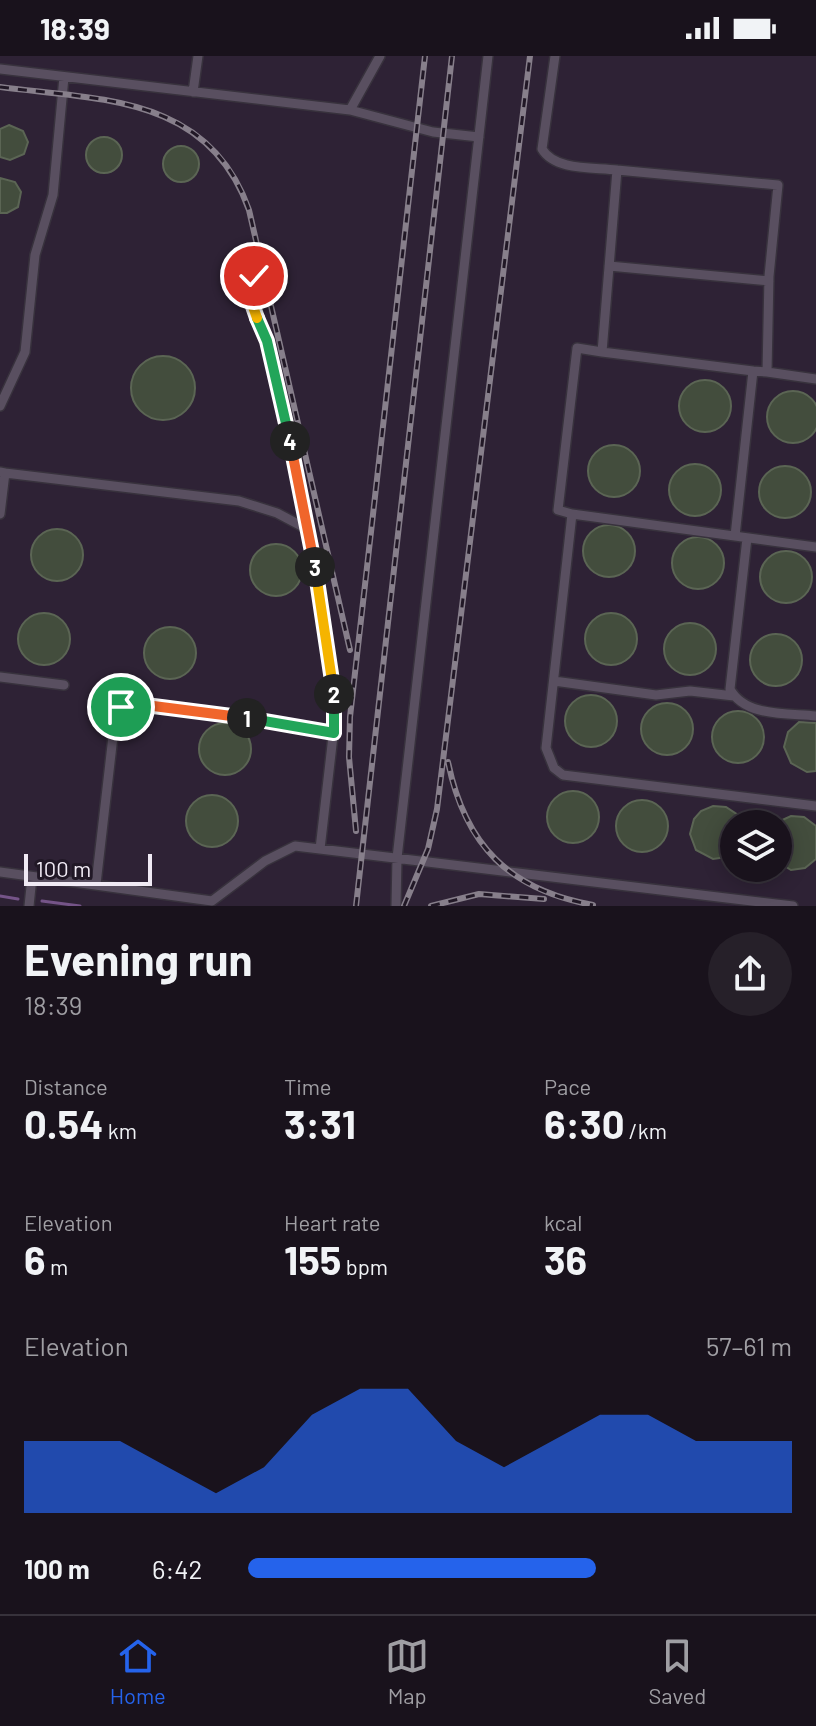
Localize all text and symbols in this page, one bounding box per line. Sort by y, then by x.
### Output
text: 18:39 [40,10,110,46]
pin [220,242,288,310]
icon: check [232,254,276,298]
pin: 4 [270,421,310,461]
text: 4 [283,428,297,454]
pin: 3 [295,547,335,587]
text: 3 [309,554,321,580]
pin [87,673,155,741]
pin: 2 [314,674,354,714]
text: 2 [328,681,340,707]
icon: arrive [99,685,143,729]
pin: 1 [227,698,267,738]
text: 1 [243,705,251,731]
map controls [720,810,792,882]
button: layers [720,810,792,882]
scale bar [24,850,152,886]
text: 100 m [36,855,91,881]
text: Evening run [24,932,253,985]
button: share [708,932,792,1016]
text: 18:39 [24,989,82,1020]
text: Distance [24,1073,108,1099]
text: Time [284,1073,332,1099]
text: Pace [544,1073,591,1099]
text: 0.54 [24,1099,103,1147]
text: 3:31 [284,1099,356,1147]
text: 6:30 [544,1099,624,1147]
text: km [103,1117,137,1143]
text: /km [624,1117,667,1143]
text: Elevation [24,1209,113,1235]
text: Heart rate [284,1209,381,1235]
text: kcal [544,1209,582,1235]
text: 6 [24,1235,45,1283]
text: 155 [284,1235,341,1283]
text: 36 [544,1235,587,1283]
text: m [45,1253,68,1279]
text: bpm [341,1253,388,1279]
text: Elevation [24,1330,129,1361]
text: 57–61 m [706,1330,792,1361]
text: 100 m [24,1553,90,1584]
text: 6:42 [152,1553,202,1584]
tab: Home [110,1634,166,1708]
tab: Map [385,1634,429,1708]
tab: Saved [649,1634,706,1708]

